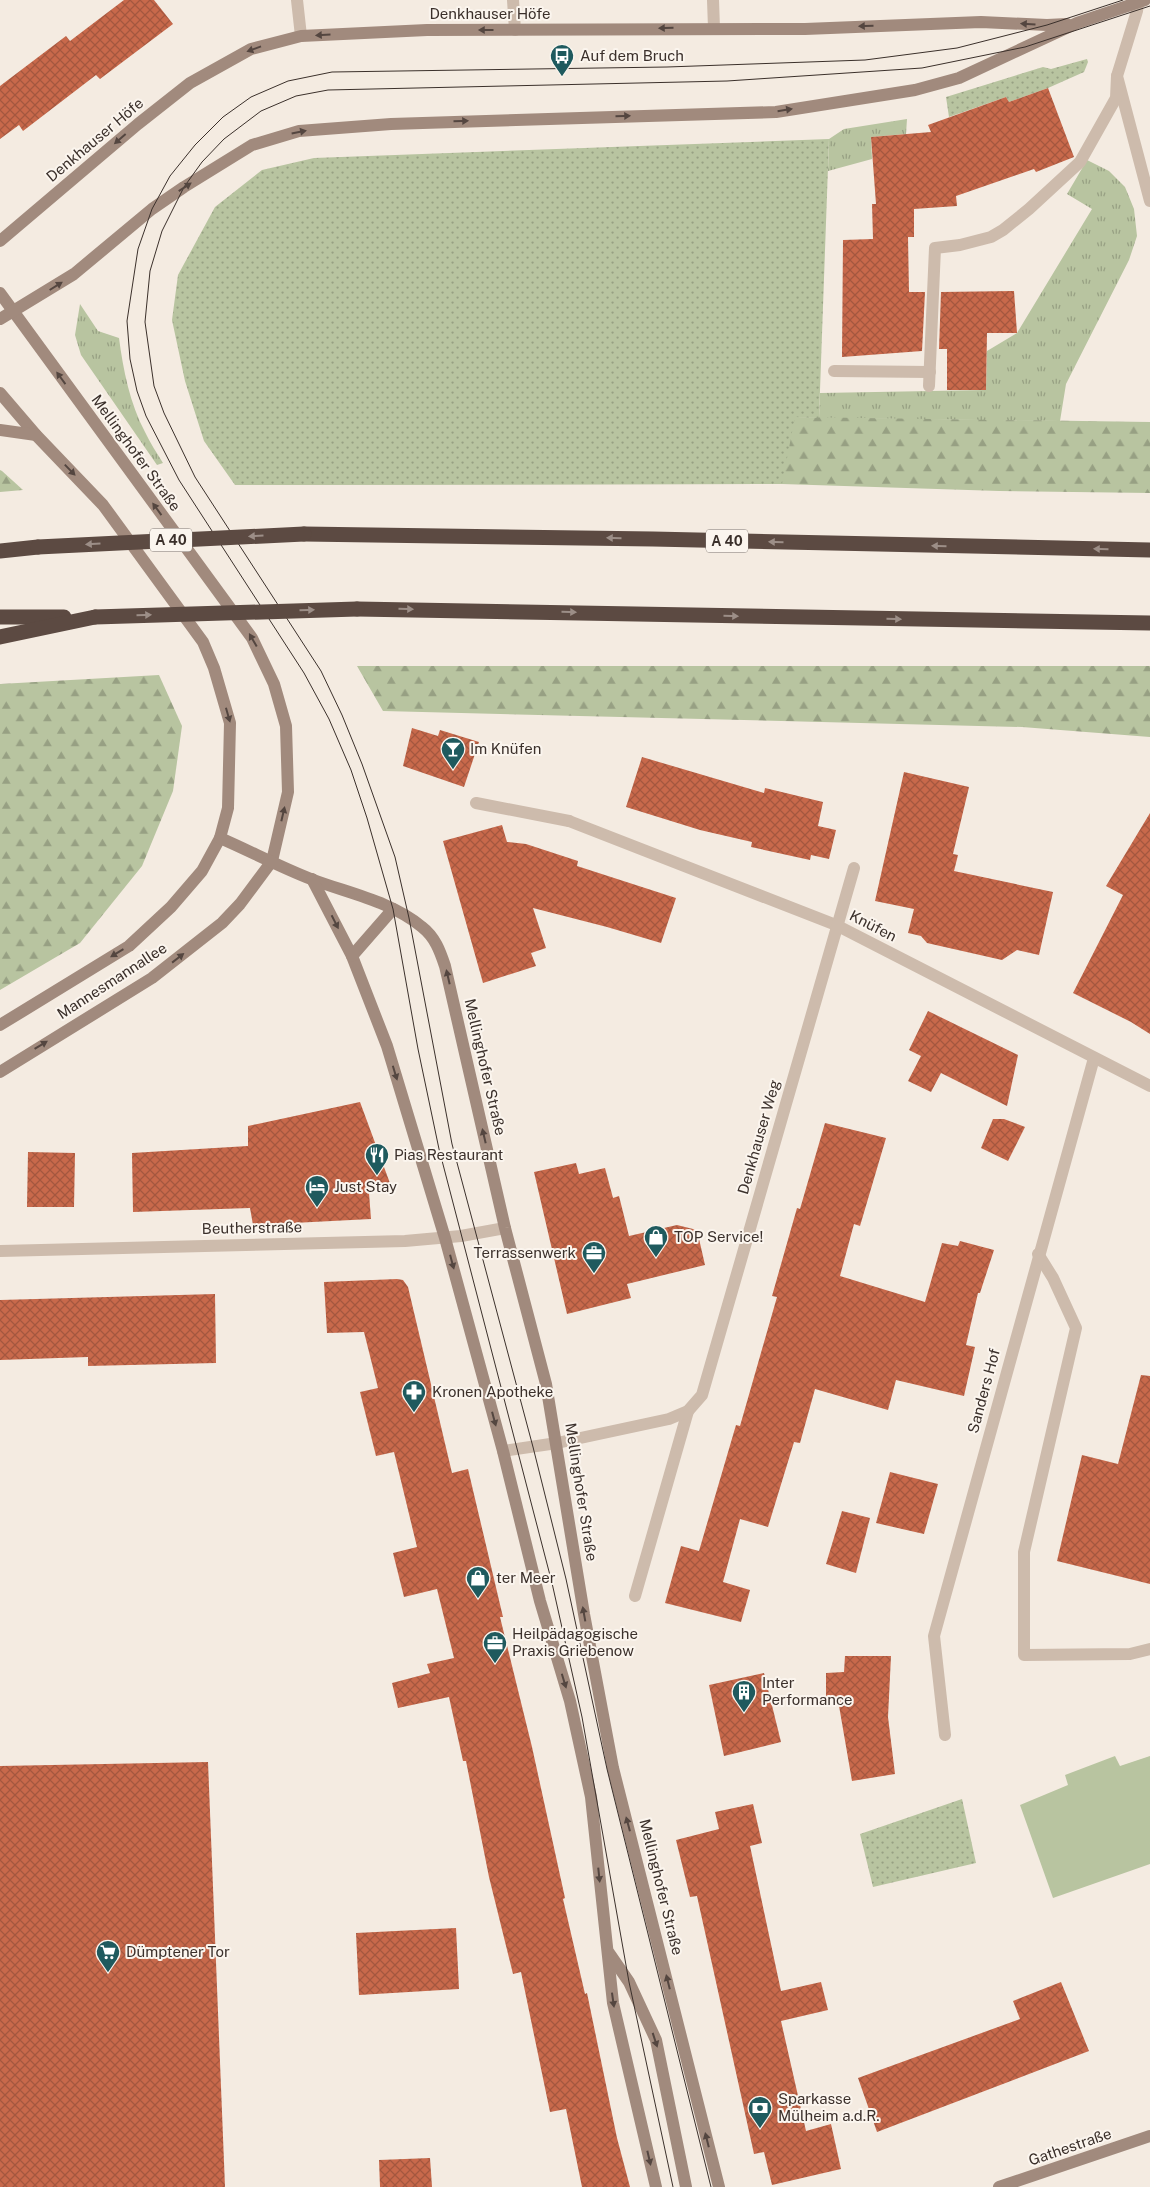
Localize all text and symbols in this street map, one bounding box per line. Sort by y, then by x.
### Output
street label: Denkhauser Höfe [429,5,551,22]
one-way arrow [1020,20,1036,28]
one-way arrow [858,23,874,31]
one-way arrow [657,24,673,32]
one-way arrow [477,26,493,34]
one-way arrow [315,31,331,39]
bus stop icon: Auf dem Bruch [549,43,575,77]
one-way arrow [246,45,261,53]
place label: Auf dem Bruch [580,47,684,64]
street label: Denkhauser Höfe [43,94,147,185]
one-way arrow [778,106,794,114]
one-way arrow [615,112,631,120]
one-way arrow [453,117,469,125]
one-way arrow [291,128,307,136]
one-way arrow [114,133,126,145]
one-way arrow [178,182,192,191]
one-way arrow [50,281,63,290]
one-way arrow [56,371,66,385]
street label: Mellinghofer Straße [88,391,184,514]
one-way arrow [64,464,76,476]
one-way arrow [152,502,162,516]
road number: A 40 [150,528,192,552]
road number: A 40 [706,530,748,552]
one-way arrow [247,532,263,540]
one-way arrow [606,534,622,542]
one-way arrow [768,538,784,546]
one-way arrow [85,541,101,549]
one-way arrow [931,542,947,550]
one-way arrow [1093,545,1109,553]
one-way arrow [299,606,315,614]
one-way arrow [398,606,414,614]
one-way arrow [561,609,577,617]
one-way arrow [136,611,152,619]
one-way arrow [723,612,739,620]
one-way arrow [886,615,902,623]
one-way arrow [248,634,257,647]
one-way arrow [224,707,232,722]
bar icon: Im Knüfen [440,736,466,770]
place label: Im Knüfen [470,740,541,757]
one-way arrow [279,806,287,821]
street label: Knüfen [847,906,900,945]
one-way arrow [331,915,339,929]
street label: Mannesmannallee [54,939,170,1022]
one-way arrow [111,948,124,958]
one-way arrow [171,952,184,963]
one-way arrow [444,970,452,985]
street label: Mellinghofer Straße [461,997,509,1137]
one-way arrow [35,1041,48,1050]
one-way arrow [392,1065,400,1080]
street label: Denkhauser Weg [734,1078,783,1196]
one-way arrow [480,1128,488,1143]
restaurant icon: Pias Restaurant [364,1142,390,1176]
place label: Pias Restaurant [394,1146,504,1163]
hotel icon: Just Stay [304,1174,330,1208]
place label: Just Stay [334,1178,397,1195]
street label: Beutherstraße [202,1218,302,1237]
shop icon: TOP Service! [643,1224,669,1258]
place label: TOP Service! [674,1228,763,1245]
office icon: Terrassenwerk [581,1240,607,1274]
place label: Terrassenwerk [474,1244,576,1261]
one-way arrow [448,1254,456,1270]
street label: Sanders Hof [964,1347,1003,1435]
pharmacy icon: Kronen Apotheke [401,1379,427,1413]
place label: Kronen Apotheke [432,1383,553,1400]
one-way arrow [490,1411,498,1427]
street label: Mellinghofer Straße [562,1422,601,1562]
shop icon: ter Meer [465,1565,491,1599]
place label: ter Meer [496,1569,556,1586]
one-way arrow [579,1606,587,1622]
place label: Heilpädagogische Praxis Griebenow [512,1625,638,1659]
office icon: Heilpädagogische Praxis Griebenow [482,1630,508,1664]
one-way arrow [560,1673,568,1688]
place label: Inter Performance [762,1674,853,1708]
building icon: Inter Performance [731,1679,757,1713]
one-way arrow [624,1817,632,1832]
street label: Mellinghofer Straße [636,1817,687,1957]
one-way arrow [596,1867,604,1883]
supermarket icon: Dümptener Tor [95,1939,121,1973]
place label: Dümptener Tor [126,1943,230,1960]
one-way arrow [664,1974,672,1989]
one-way arrow [609,1992,617,2008]
one-way arrow [651,2033,659,2048]
place label: Sparkasse Mülheim a.d.R. [778,2090,880,2124]
bank icon: Sparkasse Mülheim a.d.R. [747,2095,773,2129]
street label: Gathestraße [1026,2124,1113,2169]
one-way arrow [703,2132,711,2147]
one-way arrow [645,2150,653,2165]

